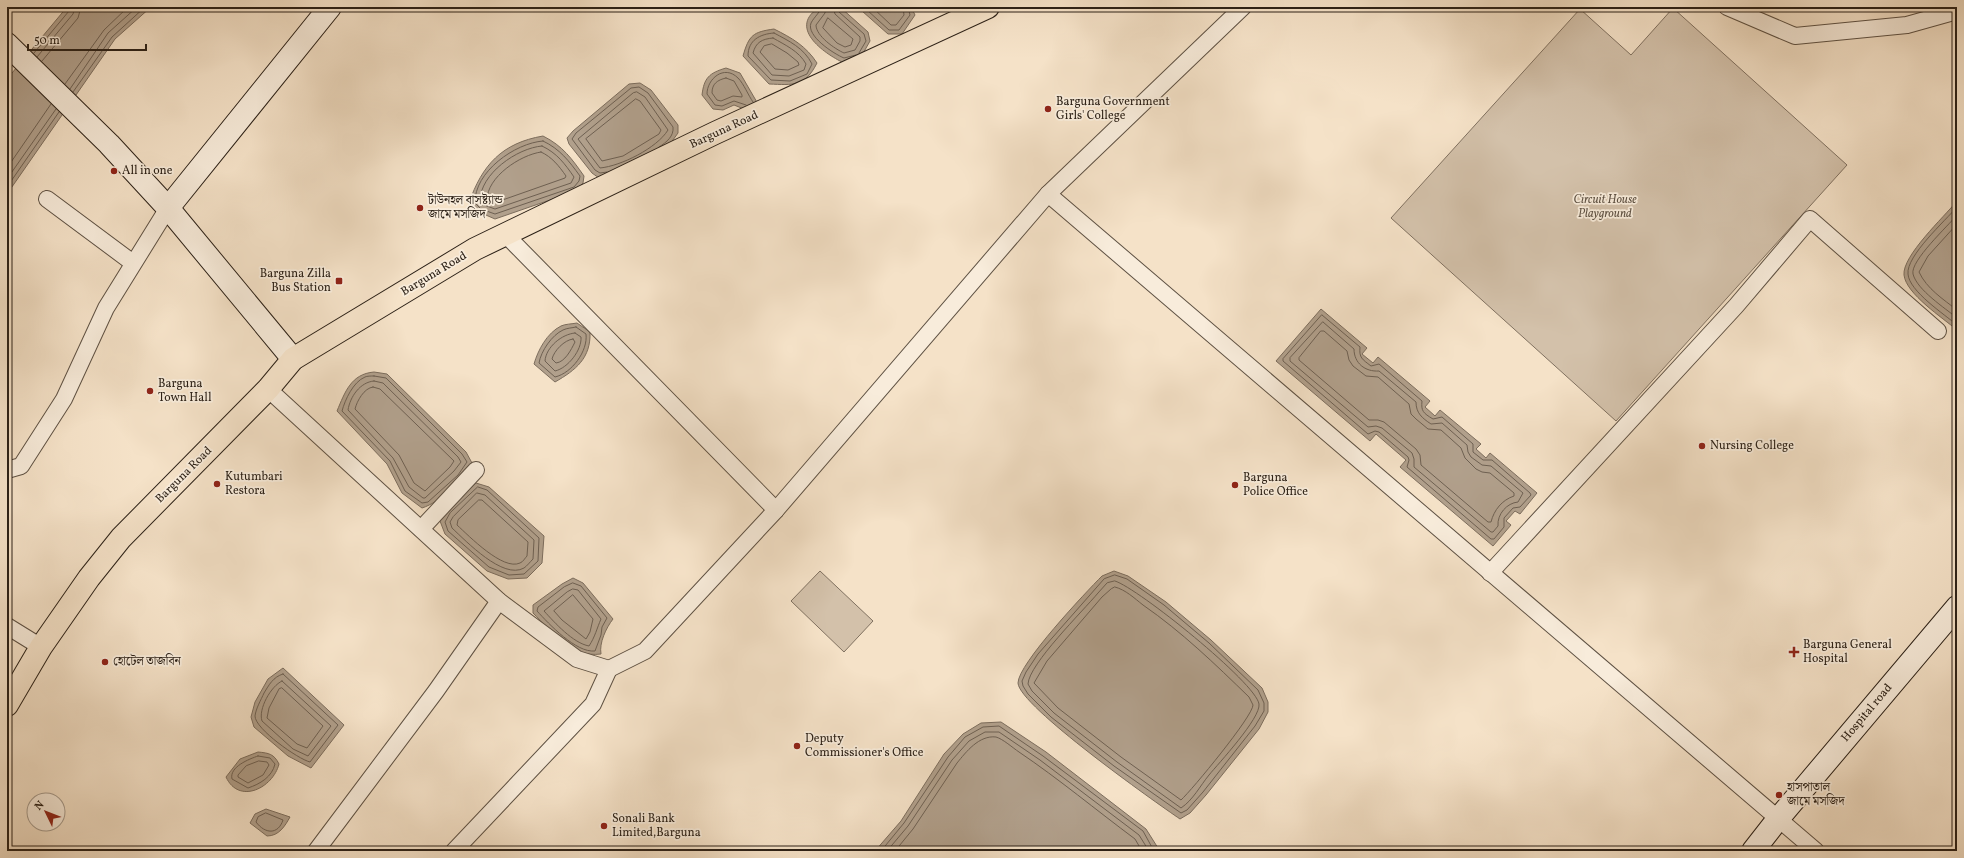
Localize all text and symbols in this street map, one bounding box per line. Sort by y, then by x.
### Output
scale bar [28,26,146,52]
text: 50 m [34,33,60,49]
place label: Barguna Government Girls' College [1056,94,1170,124]
marker: Barguna Government Girls' College [1043,104,1053,114]
street label: Barguna Road [687,107,761,153]
place label: All in one [122,163,173,179]
marker: All in one [109,166,119,176]
place label: টাউনহল বাসষ্ট্যান্ড জামে মসজিদ [427,191,504,223]
park label: Circuit House Playground [1573,192,1637,222]
marker: টাউনহল বাসষ্ট্যান্ড জামে মসজিদ [415,203,425,213]
street label: Barguna Road [398,248,470,300]
place label: Barguna Zilla Bus Station [260,266,331,296]
marker: Barguna Zilla Bus Station [334,276,344,286]
place label: Barguna Town Hall [158,376,212,406]
marker: Barguna Town Hall [145,386,155,396]
place label: Nursing College [1710,438,1794,454]
marker: Nursing College [1697,441,1707,451]
street label: Barguna Road [152,443,216,507]
place label: Kutumbari Restora [225,469,283,499]
place label: Barguna Police Office [1243,470,1308,500]
marker: Kutumbari Restora [212,479,222,489]
marker: Barguna Police Office [1230,480,1240,490]
place label: Barguna General Hospital [1803,637,1892,667]
marker: Barguna General Hospital [1788,646,1800,658]
place label: হোটেল তাজবিন [113,653,182,670]
marker: হোটেল তাজবিন [100,657,110,667]
street label: Hospital road [1838,680,1896,745]
place label: Deputy Commissioner's Office [805,731,924,761]
marker: Deputy Commissioner's Office [792,741,802,751]
place label: হাসপাতাল জামে মসজিদ [1786,780,1846,810]
marker: হাসপাতাল জামে মসজিদ [1774,790,1784,800]
north arrow [26,792,66,832]
text: N [32,798,48,814]
place label: Sonali Bank Limited,Barguna [612,811,701,841]
marker: Sonali Bank Limited,Barguna [599,821,609,831]

